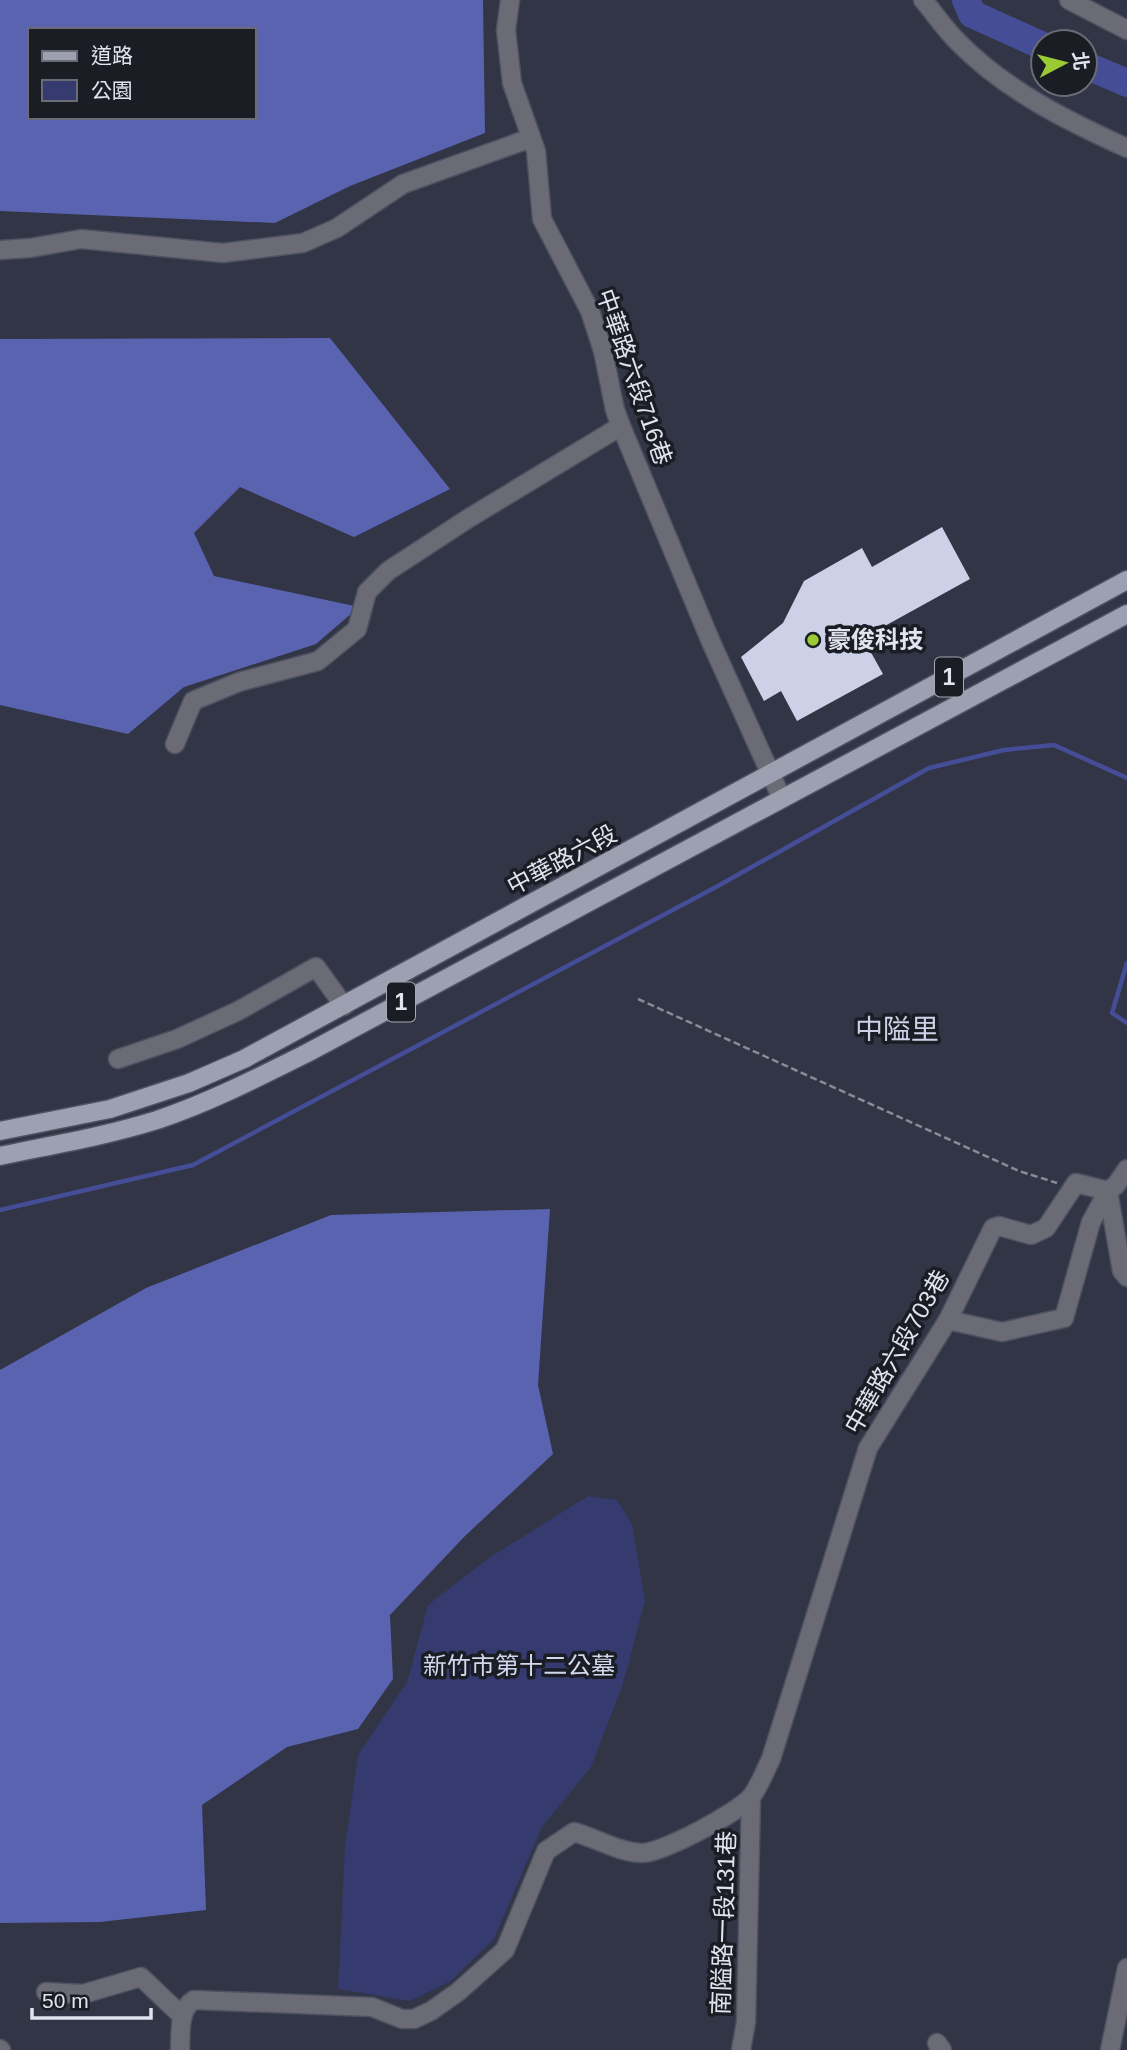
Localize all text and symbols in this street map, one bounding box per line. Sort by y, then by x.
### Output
legend [28,28,256,119]
north arrow [1029,28,1099,98]
text: 道路 [91,44,133,67]
text: 北 [1069,50,1092,72]
text: 公園 [91,79,133,102]
street label: 中華路六段716巷 [592,285,677,468]
place label: 豪俊科技 [827,626,923,653]
marker: 豪俊科技 [805,632,821,648]
road number: 1 [935,657,963,696]
street label: 中華路六段 [502,819,621,900]
road number: 1 [387,982,415,1021]
district label: 中隘里 [855,1014,939,1045]
street label: 中華路六段703巷 [839,1265,954,1438]
park label: 新竹市第十二公墓 [423,1652,615,1679]
street label: 南隘路一段131巷 [707,1831,740,2015]
scale bar [32,1976,150,2020]
text: 50 m [42,1989,89,2012]

